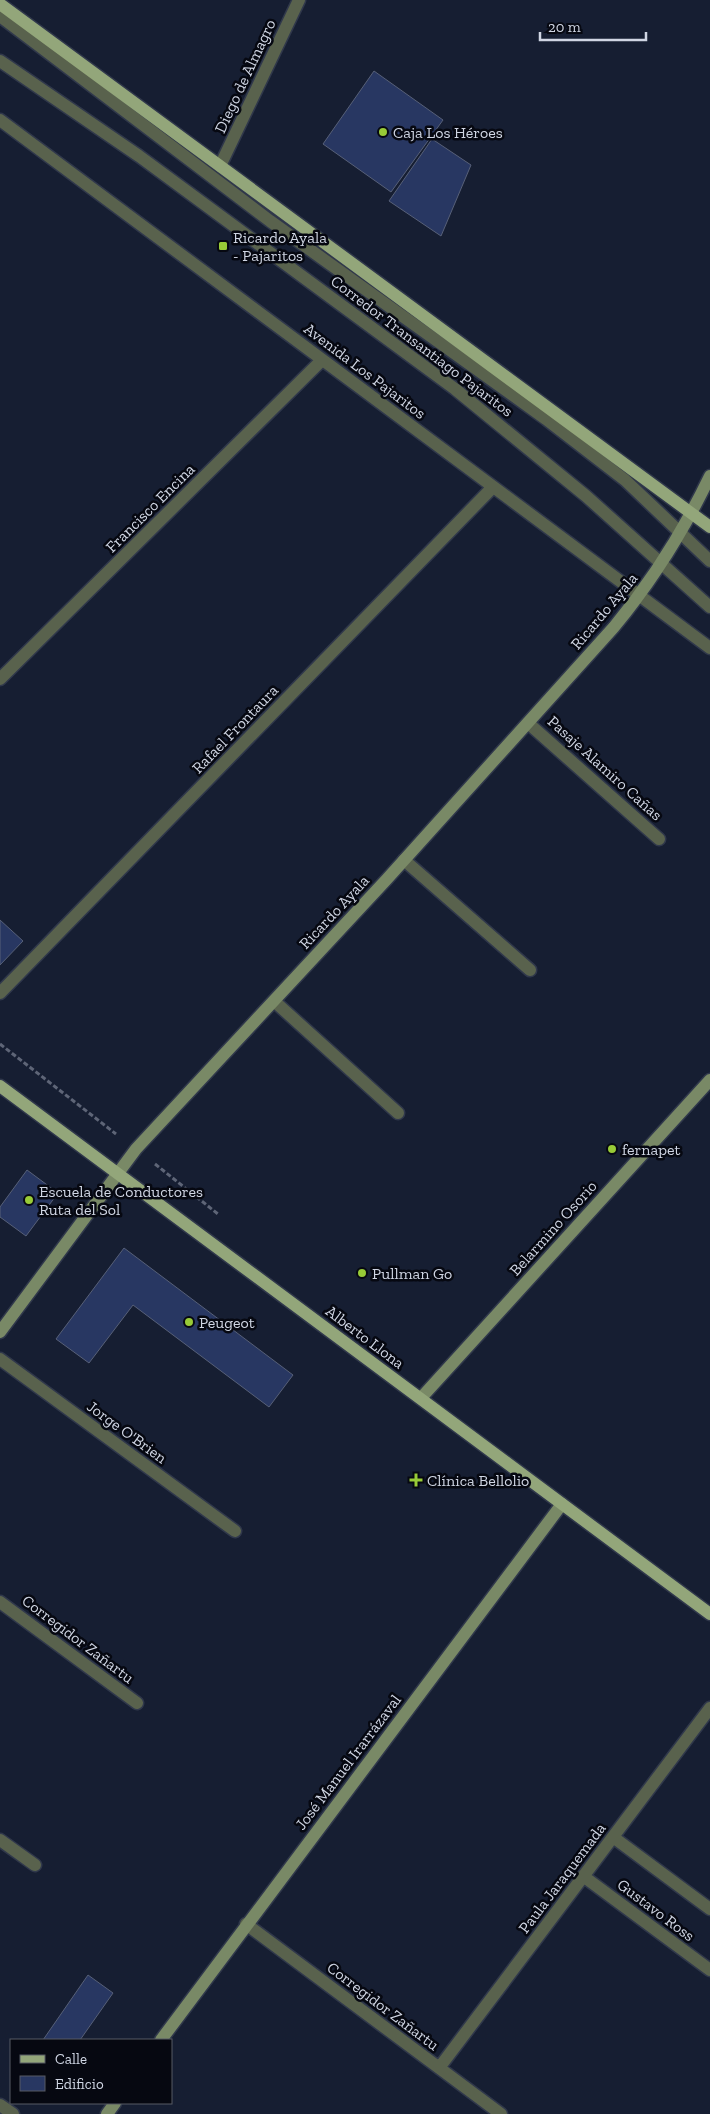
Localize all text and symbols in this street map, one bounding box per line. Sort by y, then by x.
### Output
scale bar [540,10,646,42]
street label: Diego de Almagro [210,16,280,136]
text: 20 m [548,18,581,36]
place label: Caja Los Héroes [393,123,503,142]
marker: Caja Los Héroes [377,126,389,138]
place label: Ricardo Ayala - Pajaritos [233,228,327,265]
marker: Ricardo Ayala - Pajaritos [217,240,229,252]
street label: Corredor Transantiago Pajaritos [327,271,517,421]
street label: Avenida Los Pajaritos [300,319,430,423]
street label: Francisco Encina [102,459,199,556]
street label: Ricardo Ayala [567,569,642,653]
street label: Rafael Frontaura [188,681,282,777]
street label: Pasaje Alamiro Cañas [544,712,666,824]
street label: Ricardo Ayala [295,871,373,953]
place label: fernapet [622,1140,680,1159]
marker: fernapet [606,1143,618,1155]
street label: Belarmino Osorio [505,1177,601,1279]
place label: Escuela de Conductores Ruta del Sol [39,1182,203,1219]
marker: Escuela de Conductores Ruta del Sol [23,1194,35,1206]
place label: Pullman Go [372,1264,452,1283]
marker: Pullman Go [356,1267,368,1279]
street label: Alberto Llona [322,1301,408,1373]
place label: Peugeot [199,1313,255,1332]
marker: Peugeot [183,1316,195,1328]
street label: Jorge O'Brien [83,1397,171,1468]
place label: Clínica Bellolio [427,1471,529,1490]
marker: Clínica Bellolio [409,1473,423,1487]
street label: Corregidor Zañartu [18,1591,138,1687]
street label: José Manuel Irarrázaval [291,1691,405,1833]
street label: Paula Jaraquemada [514,1819,610,1937]
street label: Gustavo Ross [614,1875,698,1945]
street label: Corregidor Zañartu [323,1958,443,2054]
legend [10,2039,172,2104]
text: Calle [55,2050,87,2068]
text: Edificio [55,2075,104,2093]

